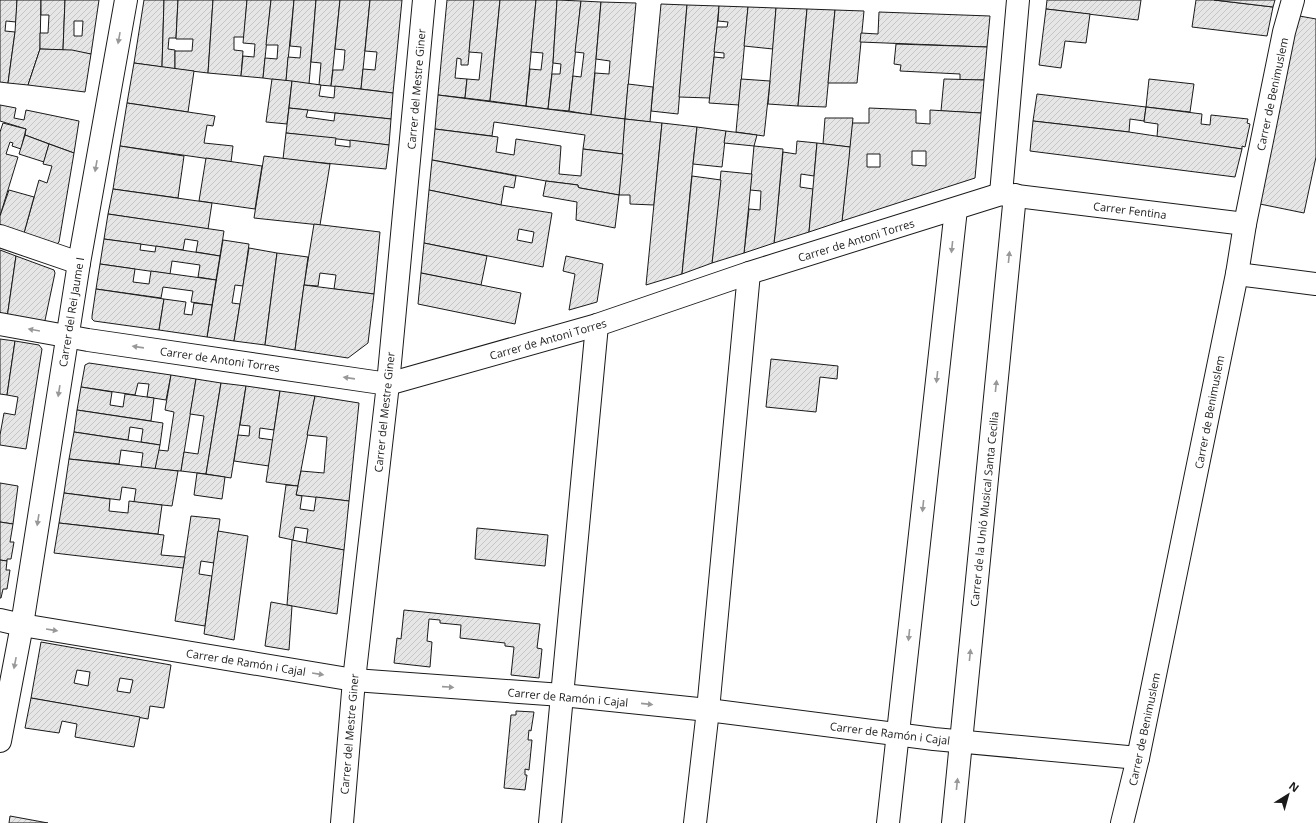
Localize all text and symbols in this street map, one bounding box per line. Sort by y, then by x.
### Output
street label: Carrer del Mestre Giner [403,28,429,150]
one-way arrow [116,32,122,45]
street label: Carrer de Benimuslem [1253,36,1291,152]
one-way arrow [93,160,99,173]
street label: Carrer Fentina [1093,198,1167,222]
street label: Carrer de Antoni Torres [796,215,916,265]
one-way arrow [948,241,955,253]
one-way arrow [1006,251,1012,263]
street label: Carrer del Rei Jaume I [55,256,87,368]
street label: Carrer de Antoni Torres [488,315,608,363]
one-way arrow [27,327,40,333]
street label: Carrer de Antoni Torres [159,343,281,375]
one-way arrow [132,344,144,350]
street label: Carrer del Mestre Giner [370,351,398,473]
street label: Carrer de Benimuslem [1191,354,1227,470]
one-way arrow [934,370,941,383]
one-way arrow [343,375,356,381]
one-way arrow [993,380,1000,392]
one-way arrow [56,385,62,397]
street label: Carrer de la Unió Musical Santa Cecilia [966,411,1002,607]
one-way arrow [920,500,926,512]
one-way arrow [35,514,41,526]
one-way arrow [46,627,58,633]
one-way arrow [905,629,912,641]
street label: Carrer de Ramón i Cajal [185,645,307,679]
one-way arrow [967,649,973,661]
one-way arrow [11,657,17,669]
one-way arrow [312,671,325,677]
street label: Carrer de Benimuslem [1125,671,1163,787]
street label: Carrer del Mestre Giner [336,673,362,795]
one-way arrow [442,683,454,690]
street label: Carrer de Ramón i Cajal [507,684,629,710]
one-way arrow [641,700,653,707]
street label: Carrer de Ramón i Cajal [829,718,951,748]
north arrow [1268,775,1308,815]
one-way arrow [954,778,960,790]
text: N [1286,778,1302,795]

